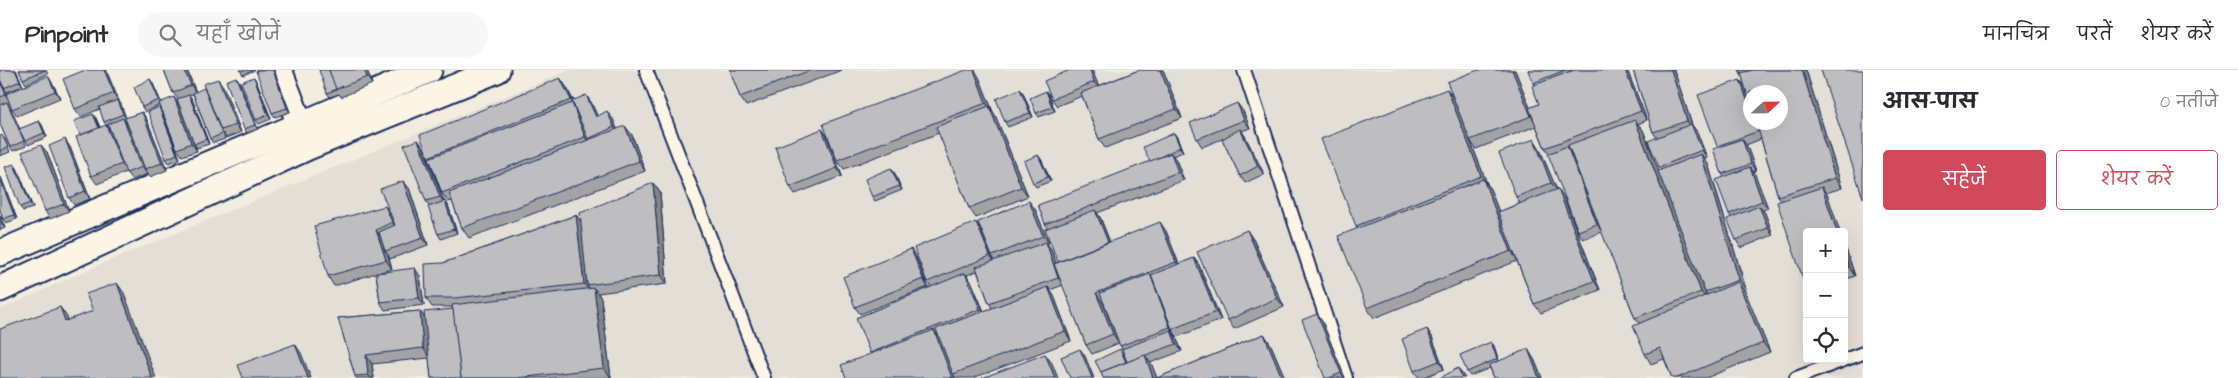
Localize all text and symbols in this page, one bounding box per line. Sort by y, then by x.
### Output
search box [138,12,488,57]
text: Pinpoint [25,18,108,52]
icon: search [156,21,184,49]
text: यहाँ खोजें [196,21,281,48]
text: मानचित्र [1983,22,2049,47]
text: परतें [2077,22,2112,47]
text: शेयर करें [2140,22,2213,47]
north arrow [1743,85,1788,130]
text: आस-पास [1883,87,1977,116]
text: 0 नतीजे [2160,91,2218,113]
button: सहेजें [1883,150,2046,210]
button: शेयर करें [2056,150,2218,210]
map controls [1803,228,1848,363]
button: + [1803,228,1848,273]
button: − [1803,273,1848,318]
button: locate [1803,318,1848,363]

